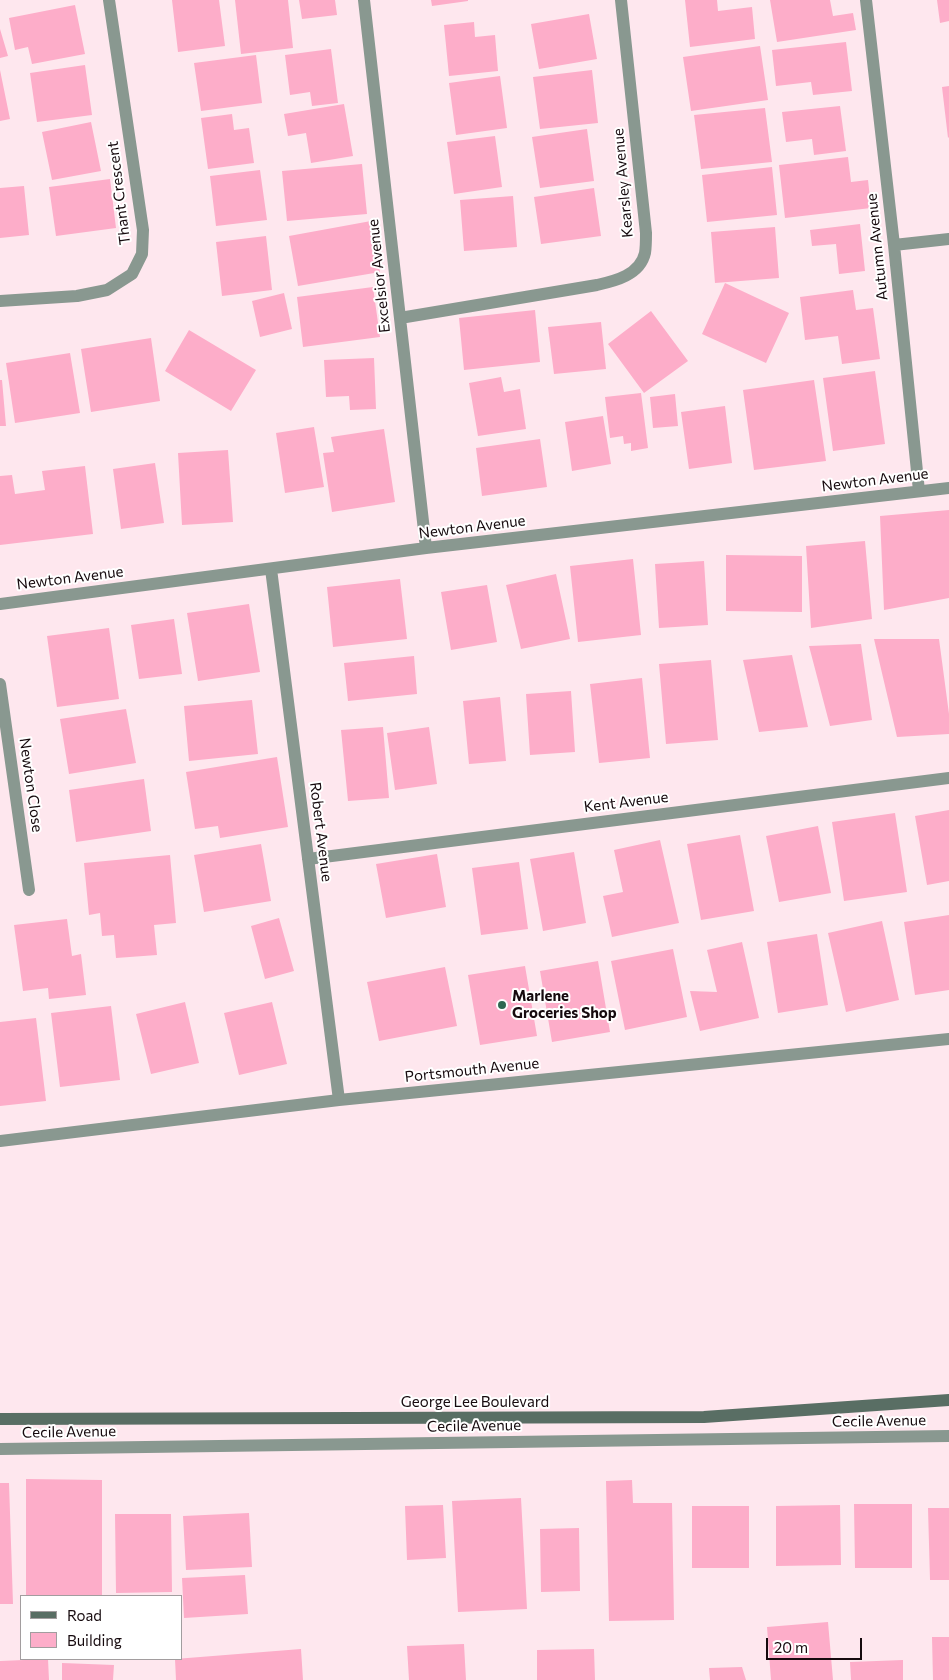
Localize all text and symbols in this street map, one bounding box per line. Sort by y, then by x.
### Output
street label: Kearsley Avenue [609,127,637,239]
street label: Thant Crescent [104,140,134,246]
street label: Autumn Avenue [862,193,892,301]
street label: Excelsior Avenue [364,218,394,334]
street label: Newton Avenue [821,465,929,495]
street label: Newton Avenue [418,512,526,542]
street label: Newton Avenue [16,563,124,593]
street label: Newton Close [15,737,47,833]
street label: Robert Avenue [306,781,336,883]
street label: Kent Avenue [583,788,669,816]
place label: Marlene Groceries Shop [512,987,617,1022]
marker: Marlene Groceries Shop [496,999,508,1011]
street label: Portsmouth Avenue [404,1054,540,1086]
street label: George Lee Boulevard [401,1393,549,1411]
street label: Cecile Avenue [832,1411,926,1431]
street label: Cecile Avenue [427,1416,521,1436]
street label: Cecile Avenue [22,1422,116,1442]
legend [20,1595,182,1660]
text: Road [67,1606,102,1624]
scale bar [769,1628,865,1660]
text: Building [67,1631,122,1649]
text: 20 m [774,1638,808,1656]

